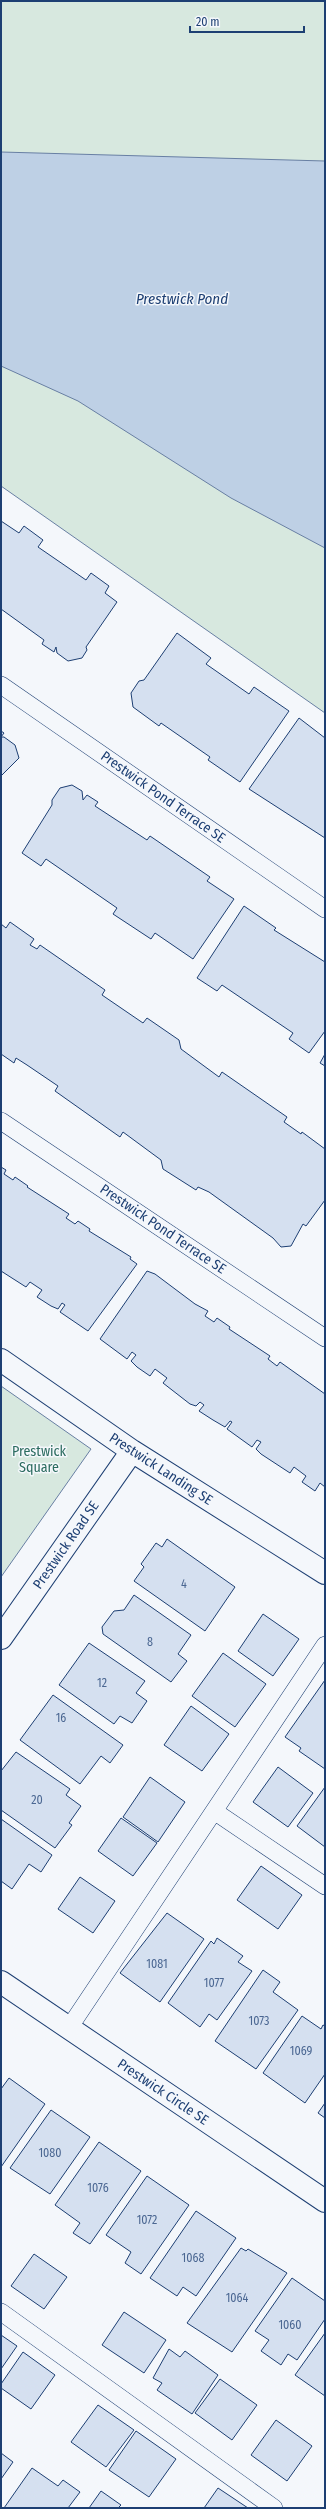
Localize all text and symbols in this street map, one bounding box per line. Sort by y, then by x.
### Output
scale bar [190,8,304,34]
text: 20 m [196,15,220,29]
water label: Prestwick Pond [136,290,228,308]
street label: Prestwick Pond Terrace SE [97,748,229,847]
street label: Prestwick Pond Terrace SE [97,1181,230,1278]
street label: Prestwick Landing SE [106,1429,216,1509]
park label: Prestwick Square [12,1443,67,1476]
street label: Prestwick Road SE [29,1497,103,1592]
house number: 4 [181,1577,187,1591]
house number: 8 [147,1635,153,1649]
house number: 12 [97,1676,107,1690]
house number: 16 [56,1711,66,1725]
house number: 20 [31,1793,43,1807]
house number: 1081 [146,1957,168,1971]
house number: 1077 [204,1976,224,1990]
house number: 1073 [249,2014,269,2028]
house number: 1069 [290,2044,312,2058]
street label: Prestwick Circle SE [114,2055,212,2129]
house number: 1080 [38,2146,62,2160]
house number: 1076 [87,2181,109,2195]
house number: 1072 [137,2213,157,2227]
house number: 1068 [182,2251,204,2265]
house number: 1064 [226,2291,249,2305]
house number: 1060 [278,2318,302,2332]

